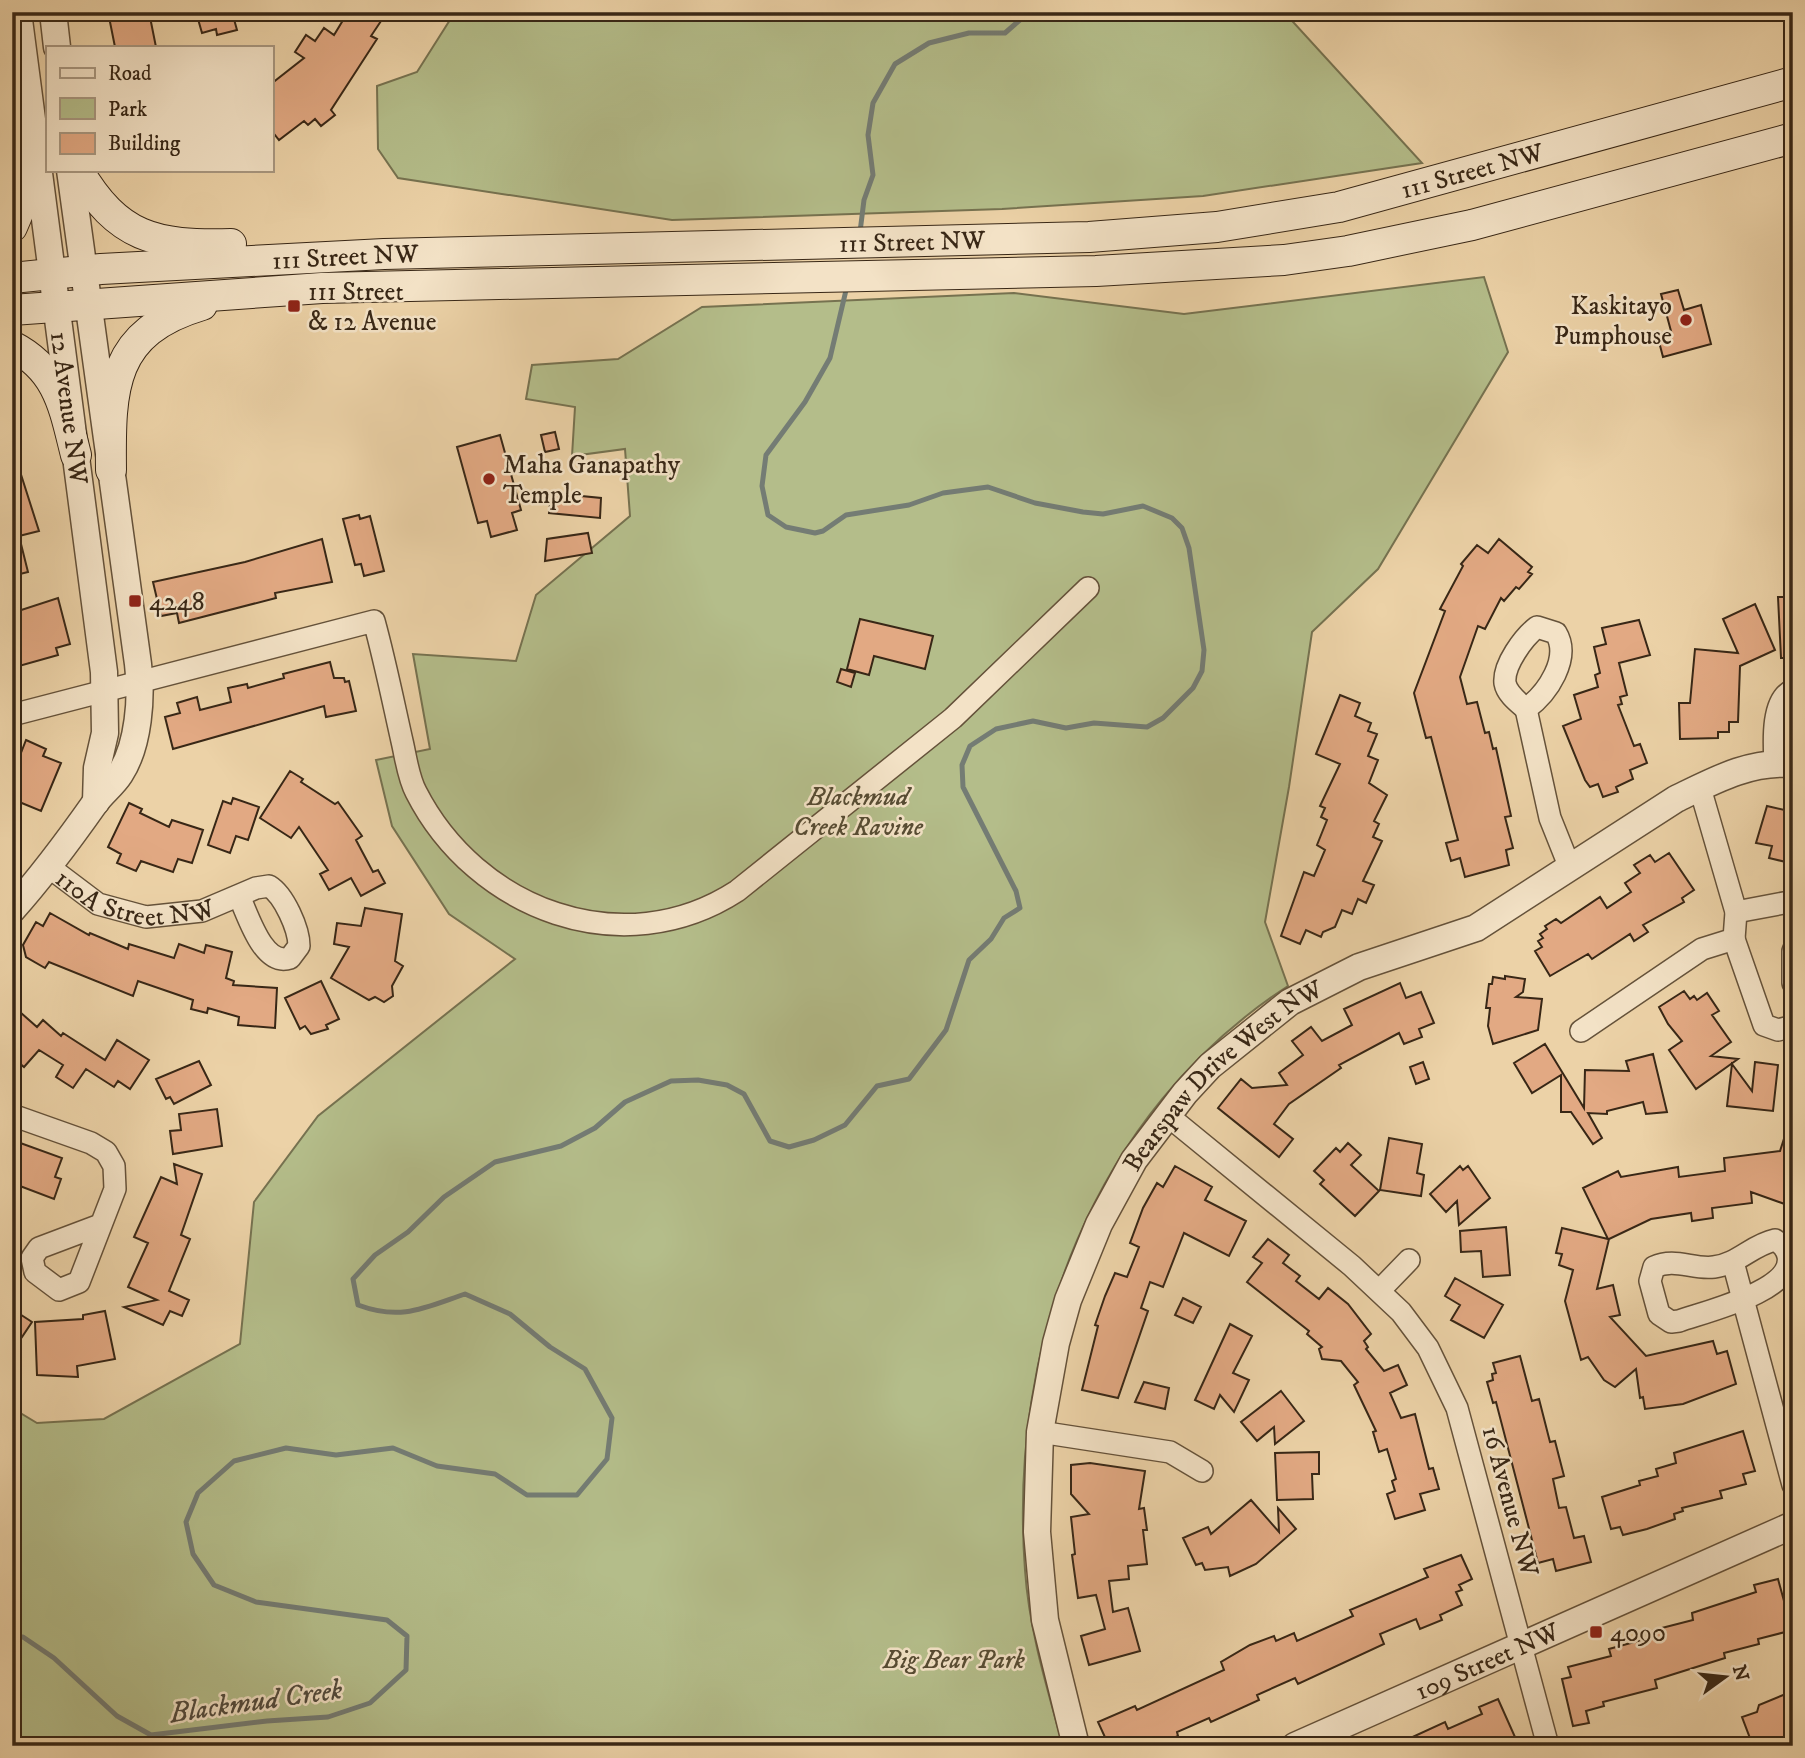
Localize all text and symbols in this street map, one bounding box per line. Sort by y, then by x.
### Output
legend [46,46,273,172]
text: Road [108,61,152,87]
text: Park [108,97,148,123]
text: Building [108,131,181,157]
street label: 111 Street NW [1397,136,1549,207]
street label: 111 Street NW [838,224,987,261]
street label: 111 Street NW [271,238,420,278]
place label: 111 Street & 12 Avenue [308,276,436,339]
place label: Kaskitayo Pumphouse [1554,290,1672,353]
marker: 111 Street & 12 Avenue [286,298,302,314]
marker: Kaskitayo Pumphouse [1678,312,1694,328]
street label: 12 Avenue NW [42,330,95,487]
place label: Maha Ganapathy Temple [503,449,681,512]
marker: Maha Ganapathy Temple [481,471,497,487]
place label: 4248 [149,586,205,619]
marker: 4248 [127,593,143,609]
park label: Blackmud Creek Ravine [793,781,924,844]
street label: 110A Street NW [48,862,221,935]
street label: Bearspaw Drive West NW [1116,973,1330,1177]
street label: 16 Avenue NW [1474,1423,1546,1581]
street label: 109 Street NW [1410,1615,1566,1709]
place label: 4090 [1610,1617,1666,1650]
marker: 4090 [1588,1624,1604,1640]
north arrow [1689,1642,1759,1712]
park label: Big Bear Park [882,1644,1025,1677]
text: N [1727,1662,1753,1684]
water label: Blackmud Creek [167,1672,345,1731]

